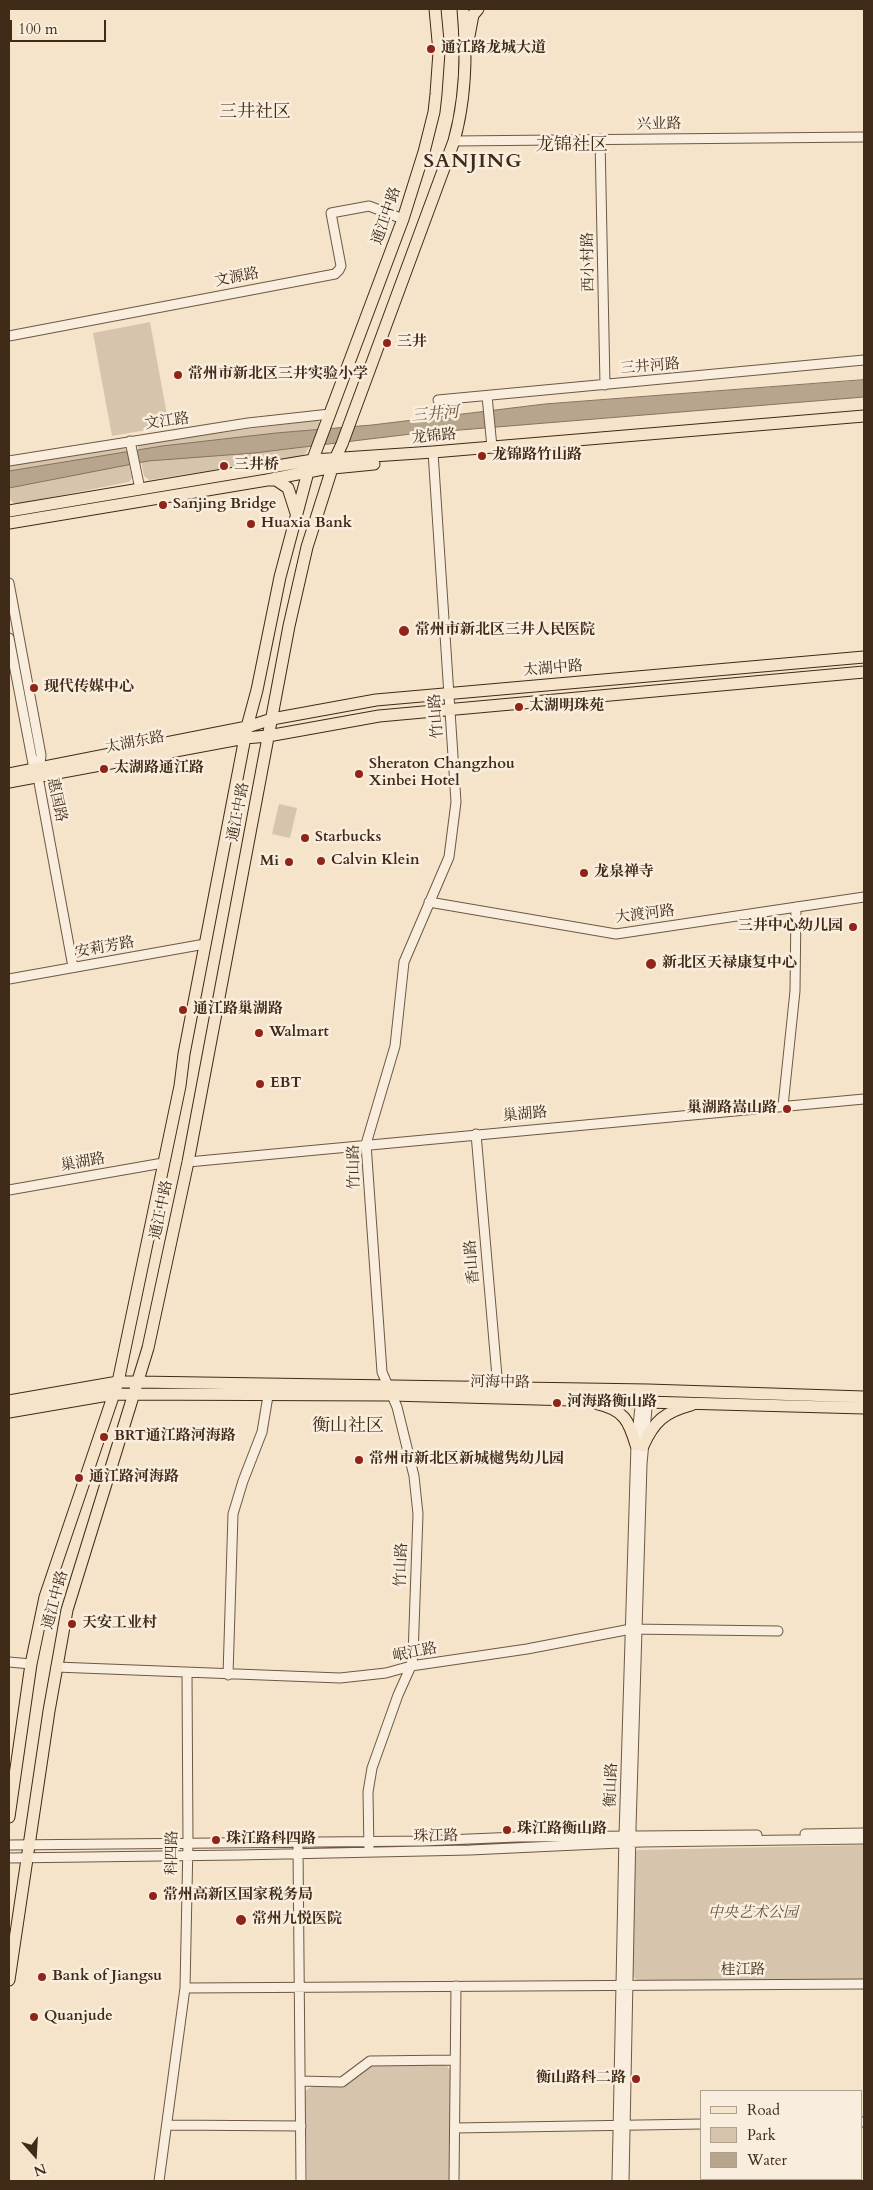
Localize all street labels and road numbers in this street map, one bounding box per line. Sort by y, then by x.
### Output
street label: 兴业路 [636,116,682,134]
street label: 通江中路 [369,185,405,247]
street label: 西小村路 [579,232,599,292]
street label: 文源路 [213,265,261,291]
street label: 三井河路 [619,355,681,379]
street label: 文江路 [143,410,191,434]
street label: 龙锦路 [411,426,457,448]
street label: 太湖中路 [522,657,584,681]
street label: 竹山路 [426,693,448,739]
street label: 太湖东路 [104,728,166,758]
street label: 惠国路 [43,776,69,824]
street label: 通江中路 [224,781,254,843]
street label: 大渡河路 [614,902,676,928]
street label: 安莉芳路 [74,934,136,962]
street label: 巢湖路 [502,1104,548,1126]
street label: 竹山路 [346,1144,364,1190]
street label: 巢湖路 [59,1150,107,1176]
street label: 通江中路 [147,1179,177,1241]
street label: 香山路 [462,1239,484,1285]
street label: 河海中路 [470,1373,530,1393]
street label: 竹山路 [392,1542,412,1588]
street label: 通江中路 [40,1569,72,1631]
street label: 岷江路 [391,1640,439,1666]
street label: 衡山路 [602,1762,622,1808]
street label: 珠江路 [413,1828,459,1846]
street label: 科四路 [164,1830,182,1876]
street label: 桂江路 [721,1962,765,1980]

